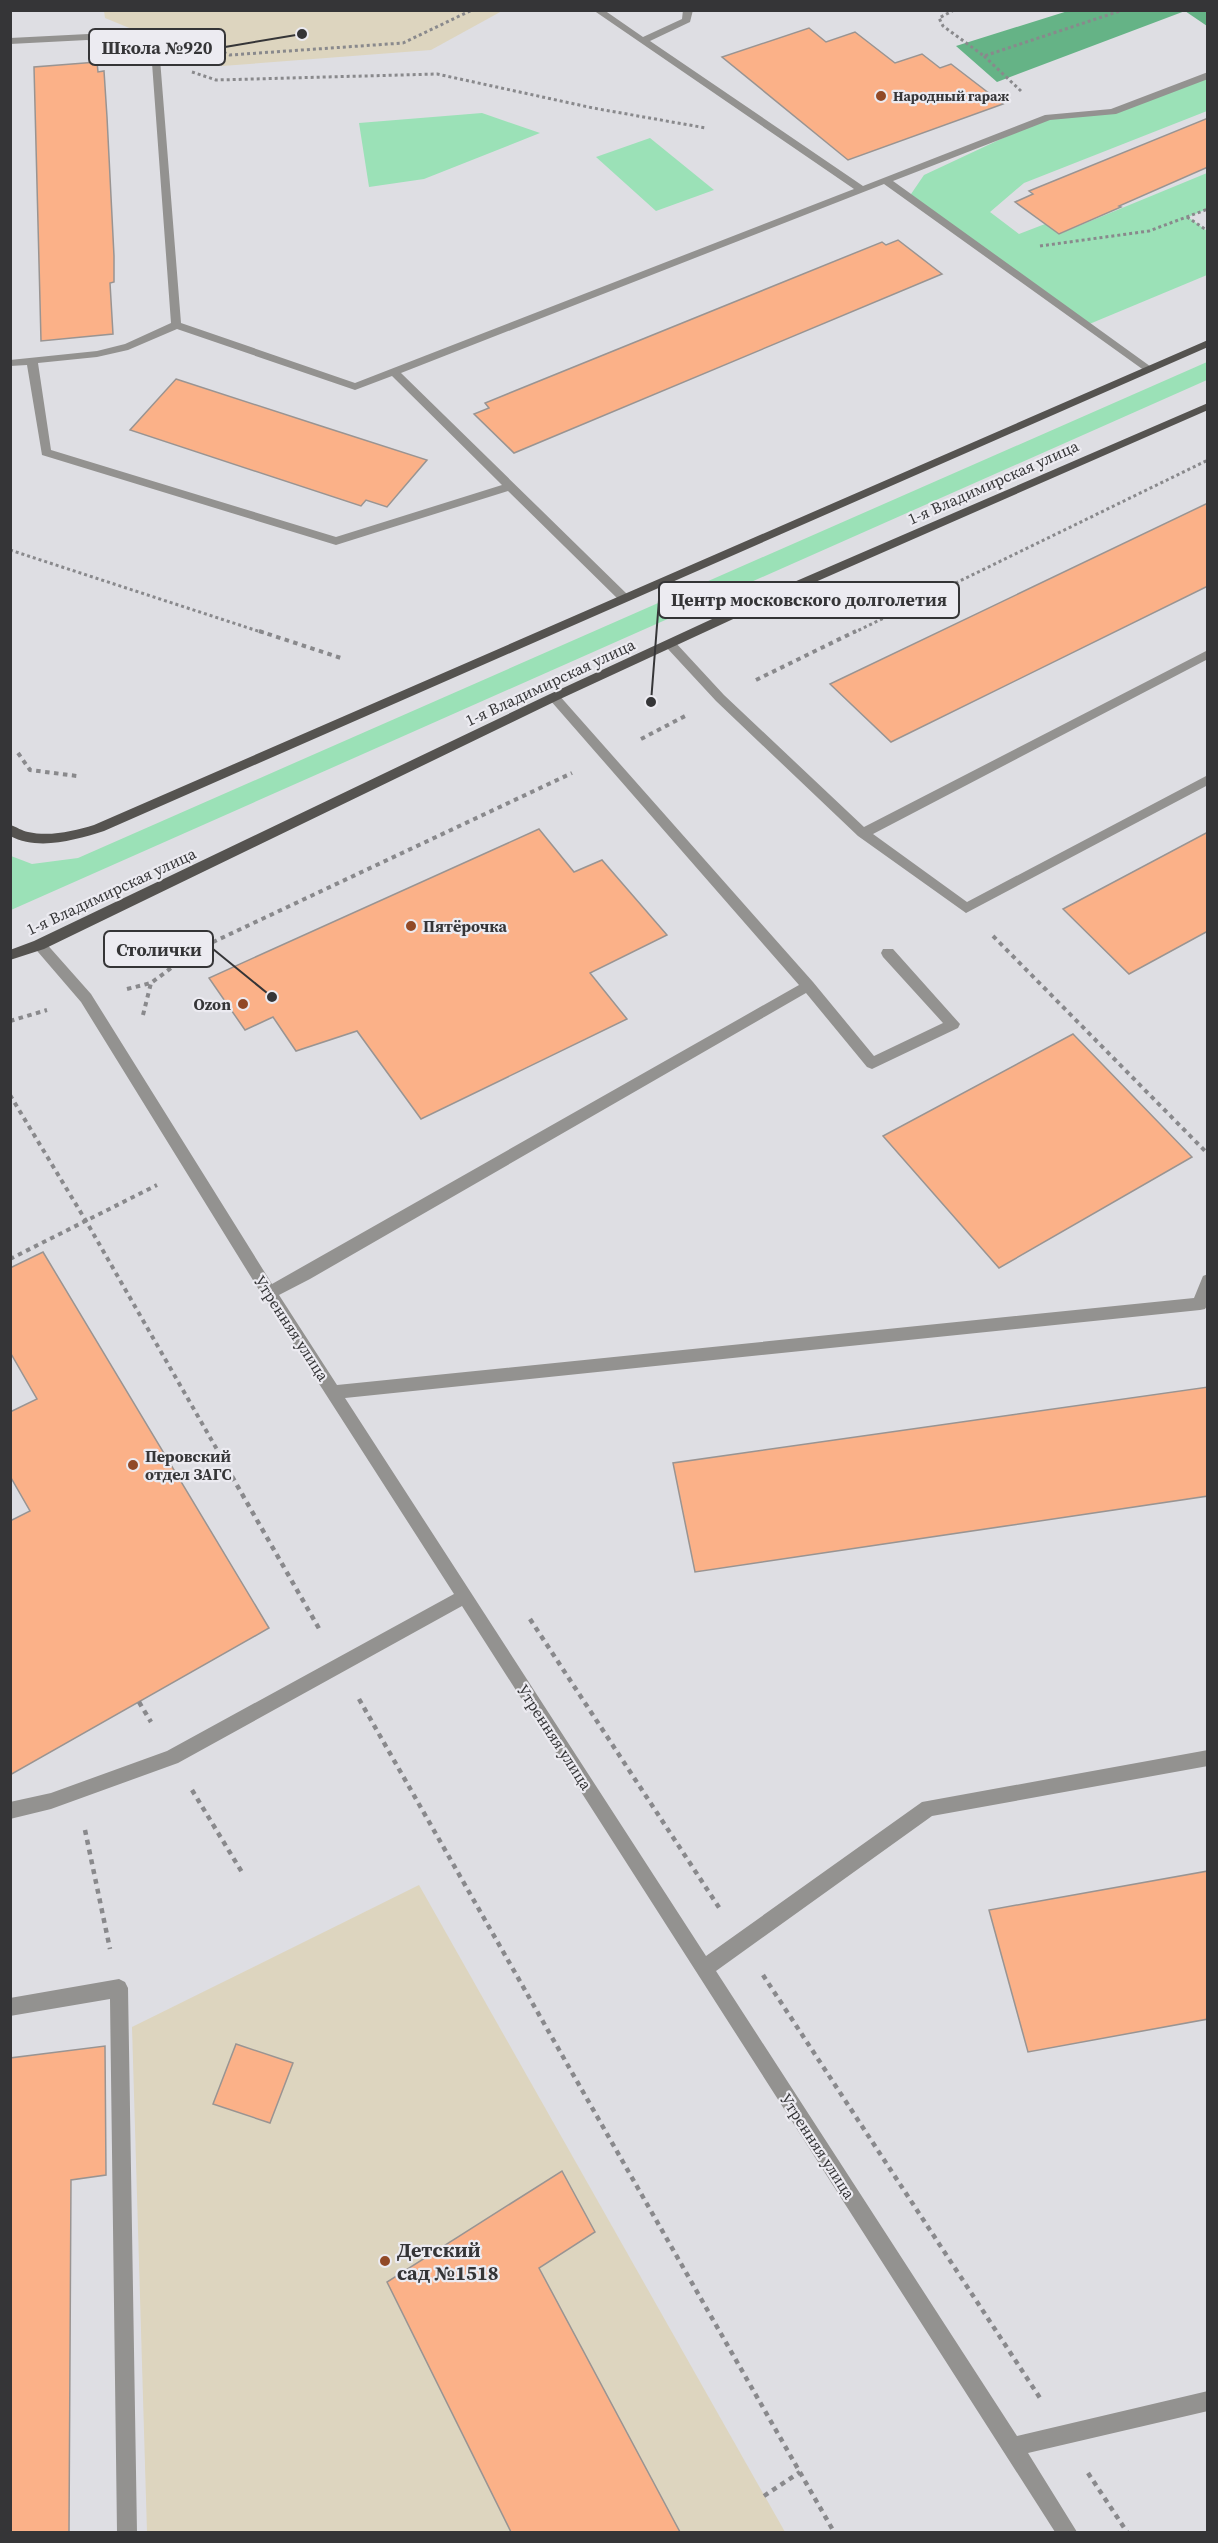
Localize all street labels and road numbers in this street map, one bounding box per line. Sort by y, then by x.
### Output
street label: 1-я Владимирская улица [904,434,1083,530]
street label: 1-я Владимирская улица [461,633,639,731]
street label: 1-я Владимирская улица [22,842,200,940]
street label: Утренняя улица [250,1271,335,1386]
street label: Утренняя улица [513,1680,598,1795]
street label: Утренняя улица [776,2089,861,2204]

